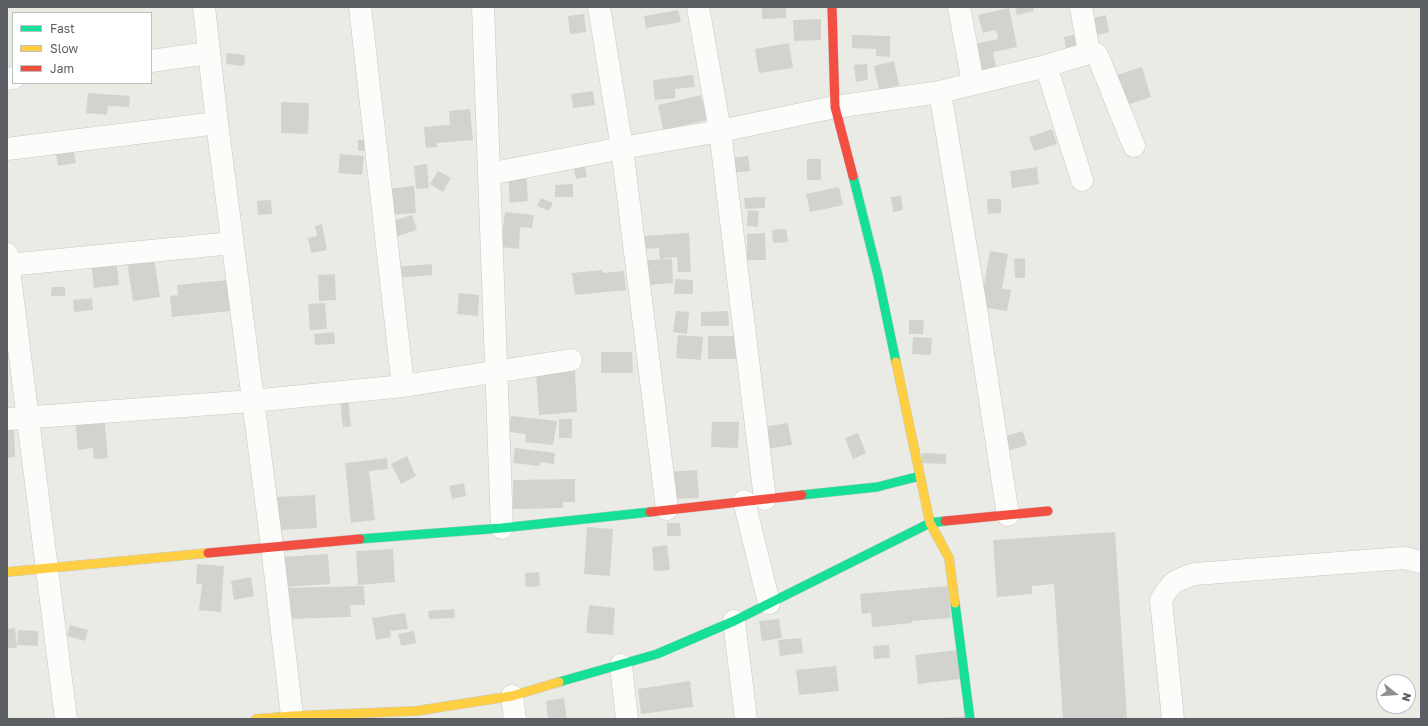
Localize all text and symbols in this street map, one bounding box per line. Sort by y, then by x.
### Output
legend [12,12,152,84]
text: Fast [50,21,75,36]
text: Slow [50,41,78,56]
text: Jam [50,61,74,76]
north arrow [1376,674,1416,714]
text: N [1400,691,1414,703]

